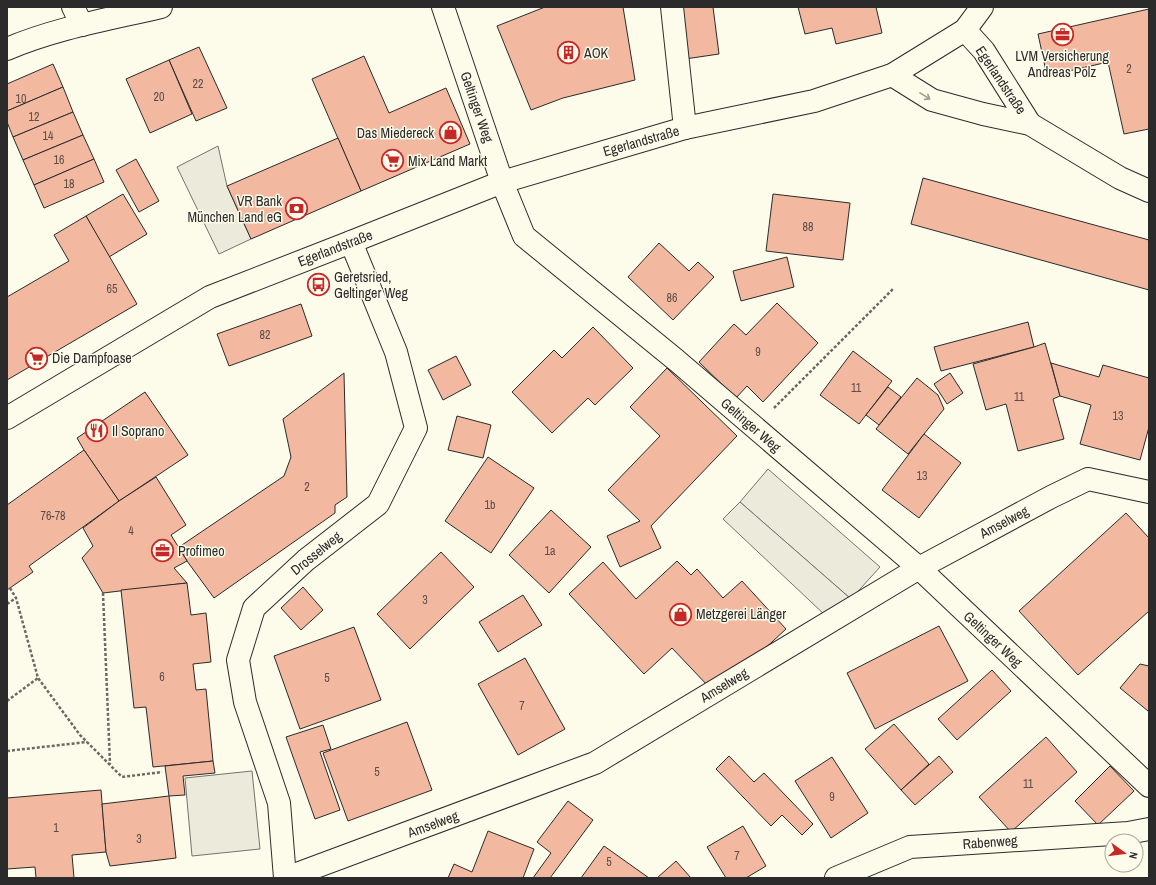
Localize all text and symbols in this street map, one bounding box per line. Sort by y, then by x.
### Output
office icon: LVM Versicherung Andreas Polz [1049,21,1075,47]
building icon: AOK [556,40,582,66]
street label: Egerlandstraße [972,42,1030,118]
place label: AOK [583,44,609,62]
place label: LVM Versicherung Andreas Polz [1015,47,1109,81]
house number: 2 [1126,61,1132,77]
street label: Geltinger Weg [456,69,498,145]
house number: 22 [193,76,203,92]
house number: 20 [154,89,164,105]
house number: 10 [16,91,26,107]
one-way arrow [919,92,930,100]
house number: 12 [29,109,39,125]
shop icon: Das Miedereck [437,120,463,146]
street label: Egerlandstraße [601,122,681,160]
place label: Das Miedereck [357,124,434,142]
house number: 14 [43,128,54,144]
supermarket icon: Mix Land Markt [380,148,406,174]
house number: 16 [54,152,64,168]
place label: Mix Land Markt [408,152,487,170]
house number: 18 [64,176,74,192]
place label: VR Bank München Land eG [188,192,282,226]
bank icon: VR Bank München Land eG [284,196,310,222]
house number: 88 [803,219,813,235]
street label: Egerlandstraße [295,226,375,270]
place label: Geretsried, Geltinger Weg [334,268,408,302]
bus stop icon: Geretsried, Geltinger Weg [305,272,331,298]
house number: 65 [107,281,118,297]
house number: 86 [667,290,677,306]
house number: 82 [260,327,270,343]
house number: 9 [755,344,761,360]
supermarket icon: Die Dampfoase [23,345,49,371]
place label: Die Dampfoase [52,349,132,367]
house number: 11 [851,380,862,396]
house number: 11 [1014,389,1025,405]
street label: Geltinger Weg [717,394,785,456]
house number: 13 [1113,408,1123,424]
restaurant icon: Il Soprano [84,418,110,444]
place label: Il Soprano [112,422,164,440]
house number: 13 [917,468,927,484]
house number: 2 [304,479,310,495]
house number: 1b [485,497,495,513]
street label: Amselweg [976,501,1032,543]
house number: 76-78 [40,508,66,524]
house number: 4 [128,523,134,539]
street label: Drosselweg [287,527,345,579]
office icon: Profimeo [149,538,175,564]
place label: Profimeo [178,542,225,560]
house number: 1a [545,543,556,559]
house number: 3 [422,592,428,608]
shop icon: Metzgerei Länger [667,601,693,627]
place label: Metzgerei Länger [696,605,786,623]
street label: Geltinger Weg [960,607,1027,671]
street label: Amselweg [696,663,752,707]
house number: 6 [159,669,165,685]
house number: 5 [324,670,330,686]
house number: 7 [519,698,525,714]
house number: 5 [374,764,380,780]
house number: 11 [1023,776,1034,792]
house number: 9 [829,789,835,805]
street label: Amselweg [404,806,462,842]
house number: 1 [53,820,59,836]
house number: 3 [136,831,142,847]
street label: Rabenweg [962,831,1019,853]
north arrow [1104,833,1144,873]
house number: 7 [734,848,740,864]
text: N [1126,851,1141,860]
house number: 5 [606,854,612,870]

